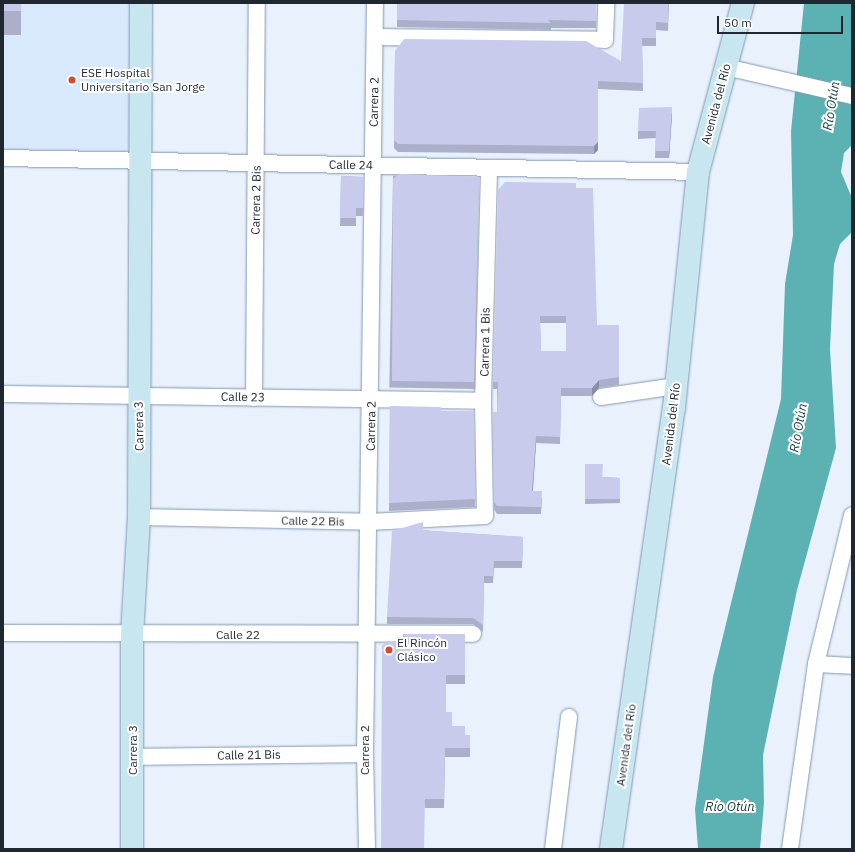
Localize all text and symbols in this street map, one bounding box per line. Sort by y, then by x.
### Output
scale bar [719,8,845,34]
text: 50 m [724,15,752,30]
street label: Avenida del Río [698,62,734,146]
place label: ESE Hospital Universitario San Jorge [81,66,205,94]
marker: ESE Hospital Universitario San Jorge [66,74,78,86]
street label: Carrera 2 [366,77,382,127]
water label: Río Otún [820,80,844,132]
street label: Calle 24 [329,157,373,173]
street label: Carrera 2 Bis [248,165,264,235]
street label: Carrera 1 Bis [477,307,493,377]
street label: Avenida del Río [659,382,683,466]
street label: Calle 23 [221,389,265,405]
street label: Carrera 3 [131,401,147,451]
street label: Carrera 2 [363,401,379,451]
water label: Río Otún [787,402,811,454]
street label: Calle 22 Bis [281,513,345,529]
street label: Calle 22 [216,628,260,642]
place label: El Rincón Clásico [397,636,447,664]
marker: El Rincón Clásico [384,645,394,655]
street label: Avenida del Río [613,703,639,787]
street label: Carrera 3 [126,725,140,775]
street label: Carrera 2 [358,725,372,775]
street label: Calle 21 Bis [217,747,281,763]
water label: Río Otún [705,799,755,815]

